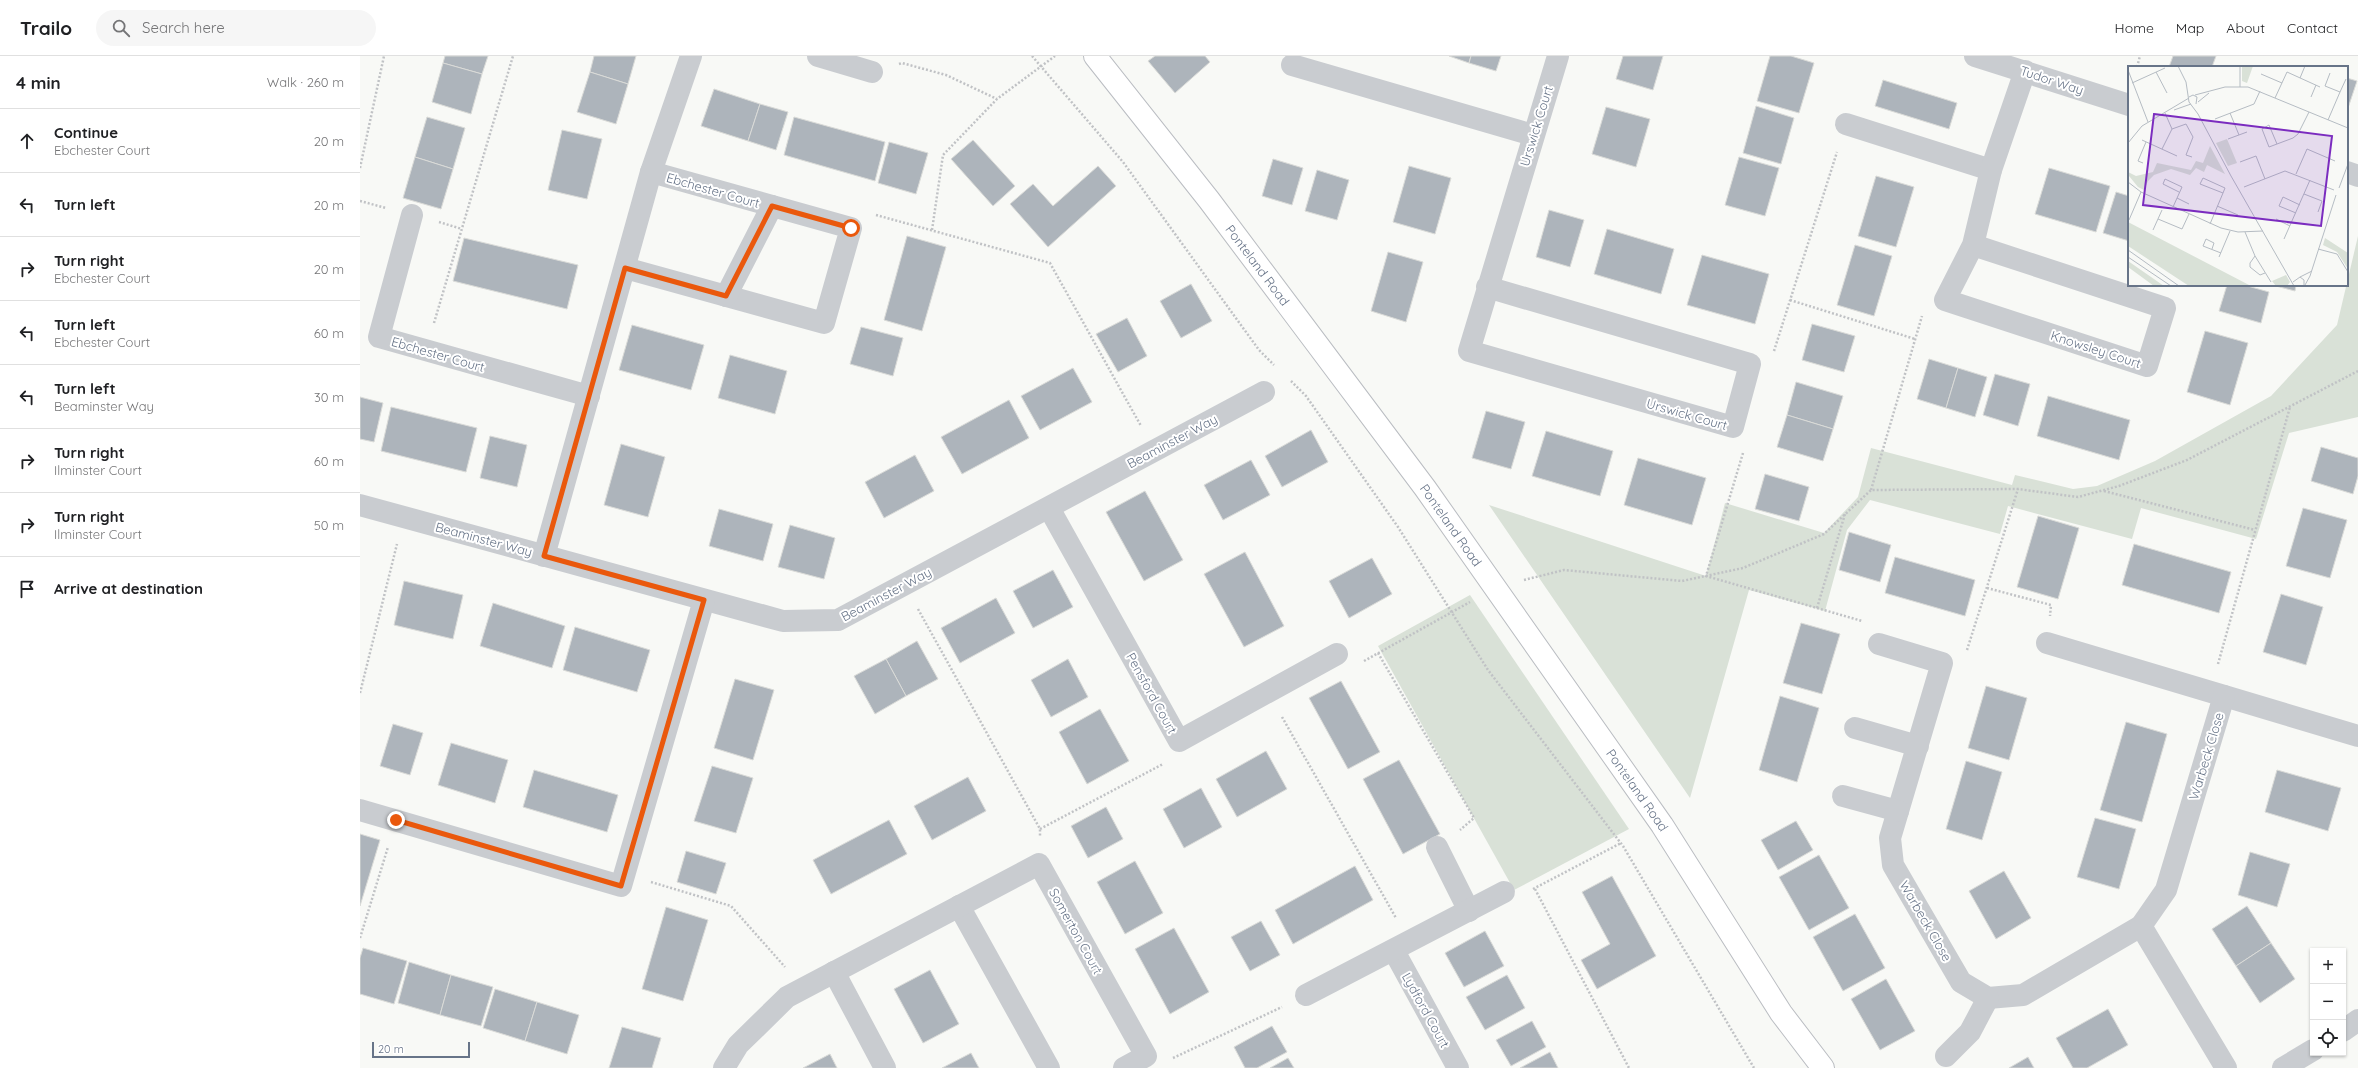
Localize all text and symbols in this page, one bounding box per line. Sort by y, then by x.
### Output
search box [96,10,376,46]
text: Trailo [20,16,72,40]
icon: search [110,17,132,39]
text: Search here [142,18,225,37]
text: Home [2115,19,2154,37]
text: Map [2176,19,2204,37]
text: About [2226,19,2265,37]
text: Contact [2287,19,2338,37]
street label: Tudor Way [2018,62,2086,98]
inset map [2128,66,2348,286]
text: 4 min [16,72,61,93]
text: Walk · 260 m [267,74,344,90]
street label: Urswick Court [1516,84,1556,168]
text: Continue [54,123,118,142]
icon: ahead [16,130,38,152]
text: 20 m [314,133,344,149]
text: Ebchester Court [54,142,150,158]
street label: Ebchester Court [665,169,761,211]
icon: left [16,194,38,216]
text: Turn left [54,195,116,214]
text: 20 m [314,197,344,213]
route start [842,219,860,237]
street label: Ponteland Road [1222,222,1293,309]
text: Turn right [54,251,125,270]
icon: right [16,258,38,280]
text: 20 m [314,261,344,277]
text: Ebchester Court [54,270,150,286]
text: Turn left [54,315,116,334]
icon: left [16,322,38,344]
text: 60 m [314,325,344,341]
street label: Knowsley Court [2049,327,2143,371]
street label: Ebchester Court [390,333,486,375]
text: Ebchester Court [54,334,150,350]
text: Turn left [54,379,116,398]
icon: left [16,386,38,408]
text: 30 m [314,389,344,405]
street label: Urswick Court [1645,395,1729,433]
text: Beaminster Way [54,398,154,414]
street label: Beaminster Way [1124,410,1220,472]
text: Turn right [54,443,125,462]
icon: right [16,450,38,472]
text: 60 m [314,453,344,469]
text: Ilminster Court [54,462,142,478]
street label: Ponteland Road [1417,481,1485,569]
text: Turn right [54,507,125,526]
icon: right [16,514,38,536]
text: 50 m [314,517,344,533]
street label: Beaminster Way [434,518,534,560]
text: Ilminster Court [54,526,142,542]
street label: Beaminster Way [838,563,934,625]
icon: arrive [16,578,38,600]
text: Arrive at destination [54,579,203,598]
street label: Pensford Court [1123,650,1181,736]
street label: Warbeck Close [2185,710,2227,802]
street label: Ponteland Road [1603,746,1672,834]
route end [387,811,405,829]
street label: Warbeck Close [1896,878,1956,964]
street label: Somerton Court [1046,885,1106,977]
map controls [2310,948,2346,1056]
button: + [2310,948,2346,984]
street label: Lydford Court [1399,970,1453,1050]
button: − [2310,984,2346,1020]
button: locate [2310,1020,2346,1056]
scale bar [372,1040,470,1059]
text: 20 m [378,1042,404,1056]

